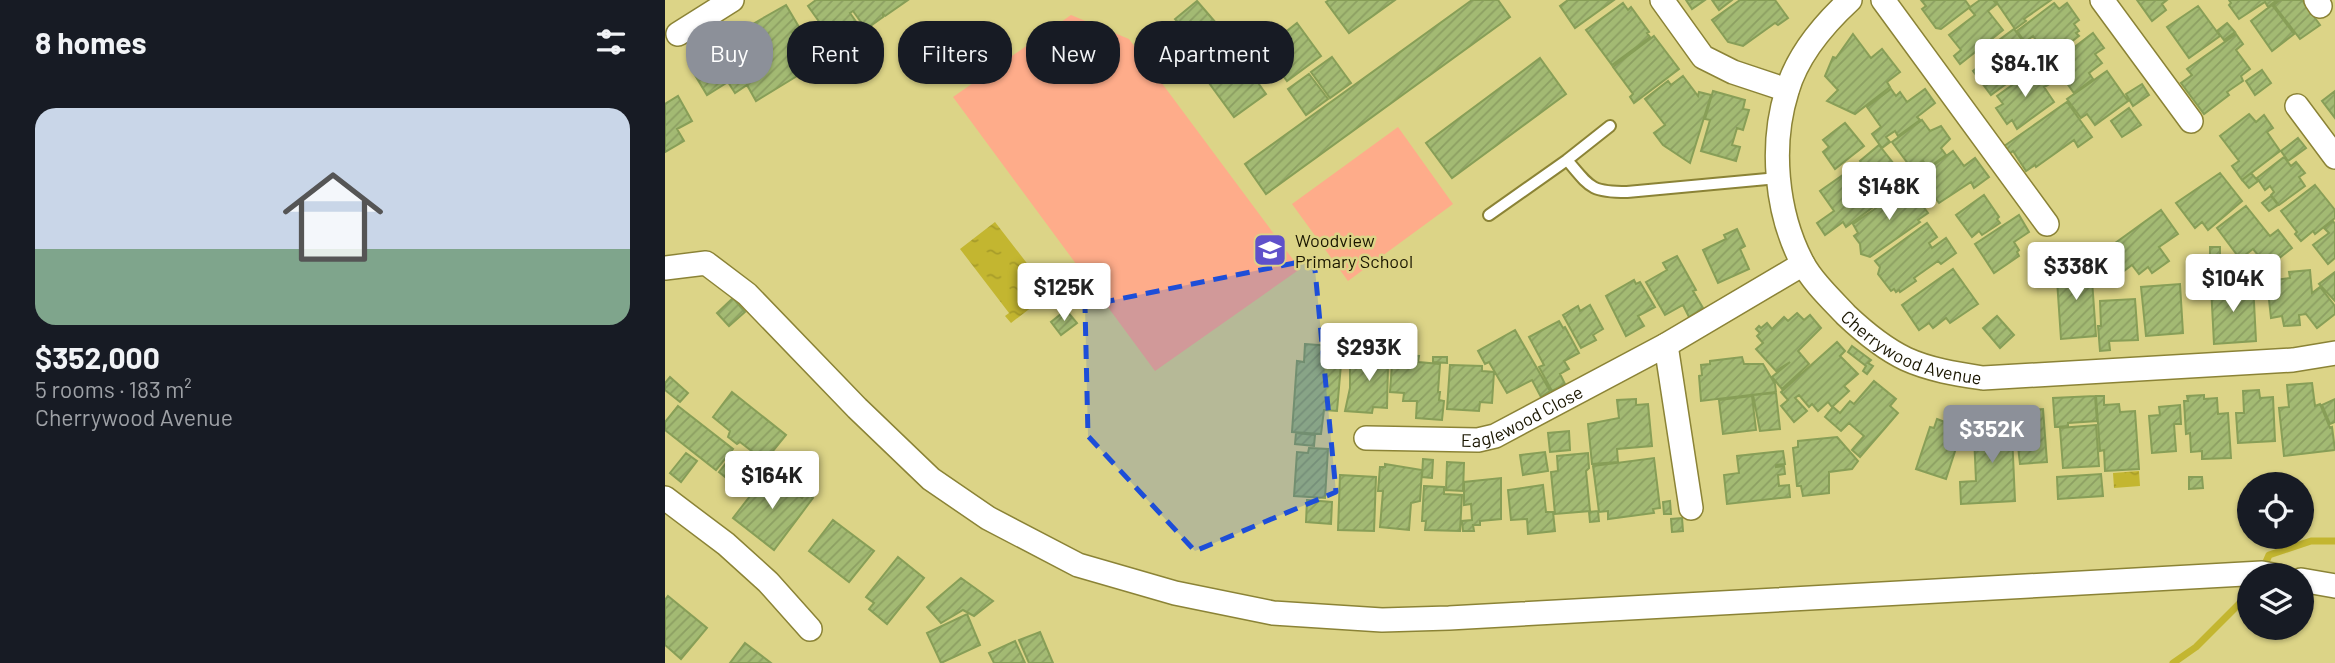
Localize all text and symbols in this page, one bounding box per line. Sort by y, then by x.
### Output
chip: Buy [686,21,773,84]
chip: Rent [787,21,884,84]
chip: Filters [898,21,1012,84]
chip: New [1026,21,1120,84]
chip: Apartment [1134,21,1294,84]
icon: filters [592,23,630,61]
text: 8 homes [35,24,146,60]
pin: $84.1K [1968,40,2082,99]
text: $84.1K [1991,48,2059,76]
icon: home [270,154,396,280]
pin: $148K [1840,162,1938,222]
text: $148K [1858,171,1920,199]
place label: Woodview Primary School [1295,229,1413,272]
school or university icon: Woodview Primary School [1251,231,1289,269]
pin: $338K [2027,243,2125,302]
text: $338K [2044,251,2108,279]
pin: $104K [2184,254,2282,314]
text: $104K [2202,263,2264,291]
pin: $125K [1015,264,1113,323]
text: $125K [1034,272,1094,300]
street label: Cherrywood Avenue [1837,305,1983,389]
pin: $293K [1320,324,1418,383]
text: $293K [1336,332,1402,360]
text: $352,000 [35,339,160,375]
text: 5 rooms · 183 m² [35,375,192,403]
street label: Eaglewood Close [1461,380,1586,451]
text: Cherrywood Avenue [35,403,233,431]
pin: $352K [1943,406,2041,465]
text: $352K [1959,414,2025,442]
pin: $164K [723,452,821,511]
text: $164K [741,460,803,488]
map controls [2237,472,2314,640]
button: locate [2237,472,2314,549]
button: layers [2237,563,2314,640]

